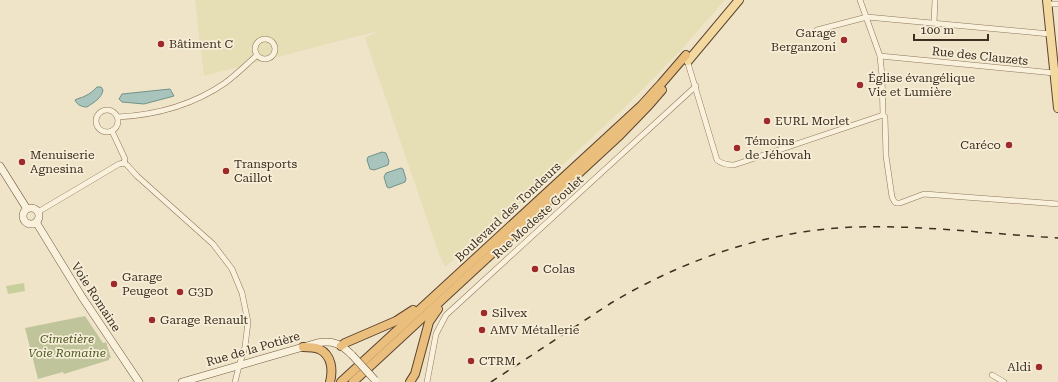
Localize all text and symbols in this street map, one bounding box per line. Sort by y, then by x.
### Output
scale bar [914,16,988,42]
text: 100 m [920,23,954,37]
place label: Garage Berganzoni [771,26,836,54]
marker: Garage Berganzoni [839,35,849,45]
place label: Bâtiment C [169,37,233,51]
marker: Bâtiment C [156,39,166,49]
street label: Rue des Clauzets [931,44,1029,68]
place label: Église évangélique Vie et Lumière [868,71,975,99]
marker: Église évangélique Vie et Lumière [855,80,865,90]
place label: EURL Morlet [775,114,850,128]
marker: EURL Morlet [762,116,772,126]
place label: Témoins de Jéhovah [745,134,811,162]
place label: Caréco [960,138,1001,152]
marker: Caréco [1004,140,1014,150]
marker: Témoins de Jéhovah [732,143,742,153]
place label: Menuiserie Agnesina [30,148,95,176]
marker: Menuiserie Agnesina [17,157,27,167]
place label: Transports Caillot [234,157,297,185]
street label: Boulevard des Tondeurs [452,159,564,265]
marker: Transports Caillot [221,166,231,176]
street label: Rue Modeste Goulet [490,172,587,261]
street label: Voie Romaine [68,260,124,335]
place label: Colas [543,262,575,276]
marker: Colas [530,264,540,274]
place label: Garage Peugeot [122,270,169,298]
marker: Garage Peugeot [109,279,119,289]
place label: G3D [188,285,213,299]
marker: G3D [175,287,185,297]
place label: Silvex [492,306,527,320]
marker: Silvex [479,308,489,318]
place label: Garage Renault [160,313,249,327]
marker: Garage Renault [147,315,157,325]
place label: AMV Métallerie [490,323,580,337]
marker: AMV Métallerie [477,325,487,335]
street label: Rue de la Potière [205,329,302,369]
park label: Cimetière Voie Romaine [28,332,106,360]
place label: CTRM [479,354,516,368]
marker: CTRM [466,356,476,366]
place label: Aldi [1007,360,1031,374]
marker: Aldi [1034,362,1044,372]

